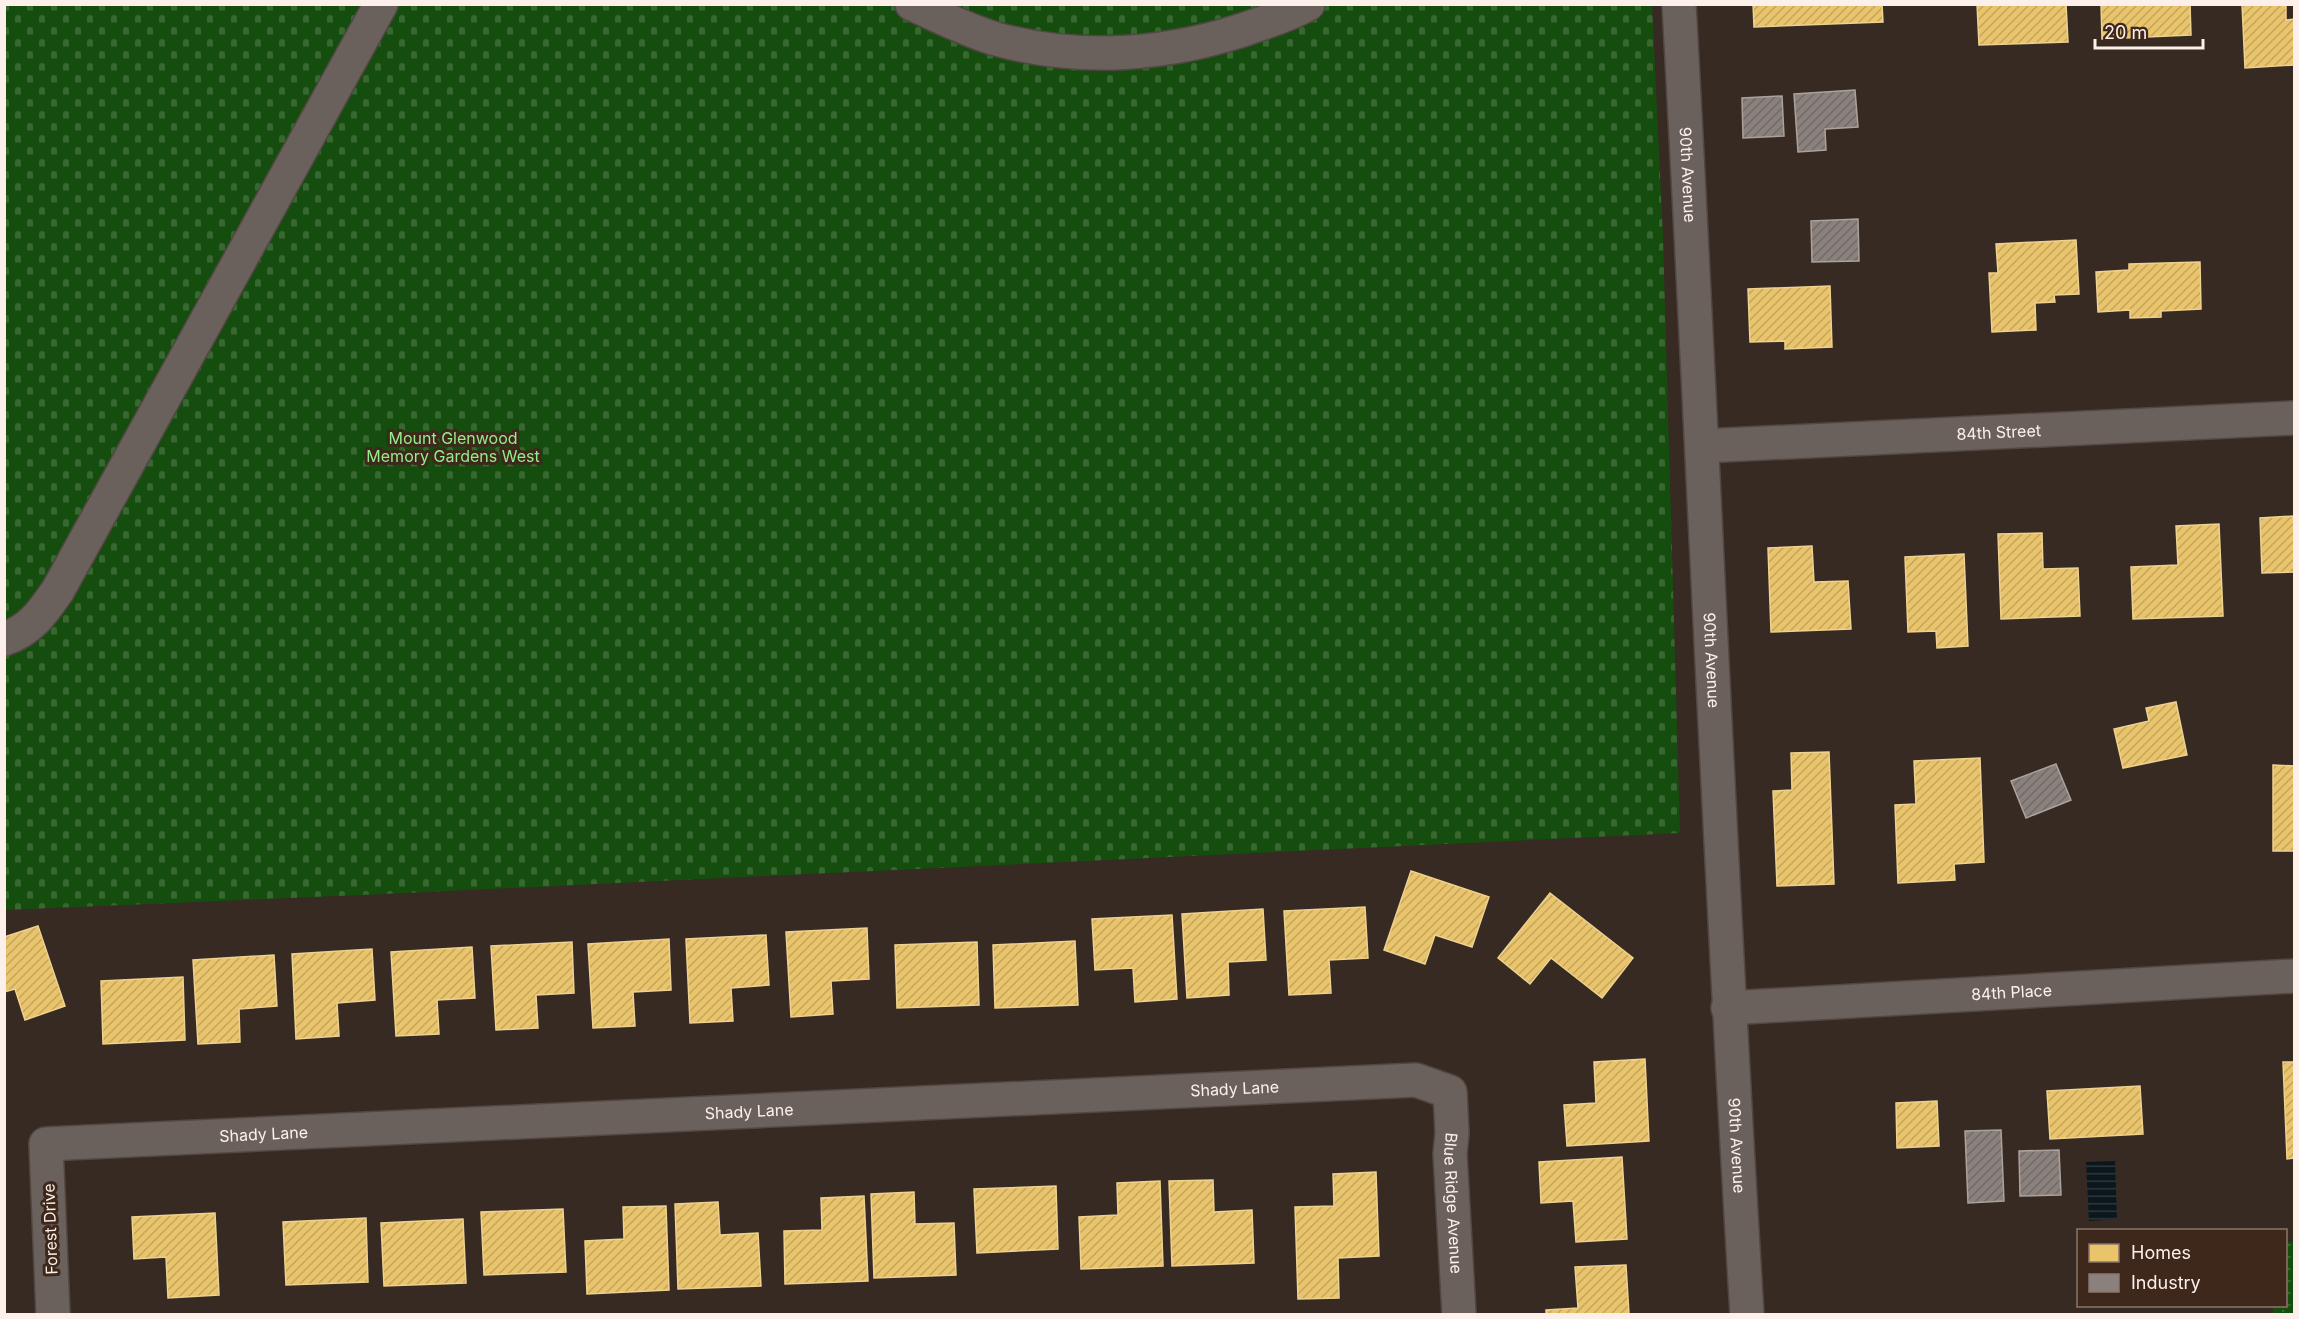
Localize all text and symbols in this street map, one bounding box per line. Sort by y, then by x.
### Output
scale bar [2095,12,2203,50]
text: 20 m [2104,22,2147,43]
street label: 90th Avenue [1676,126,1700,223]
street label: 84th Street [1956,420,2041,444]
park label: Mount Glenwood Memory Gardens West [366,428,540,466]
street label: 90th Avenue [1700,612,1724,708]
street label: 84th Place [1971,980,2053,1004]
street label: Shady Lane [1190,1076,1279,1101]
street label: 90th Avenue [1724,1097,1750,1194]
street label: Shady Lane [704,1099,794,1123]
street label: Shady Lane [219,1122,308,1146]
street label: Blue Ridge Avenue [1440,1132,1467,1274]
street label: Forest Drive [38,1183,62,1275]
legend [2077,1229,2287,1307]
text: Homes [2131,1242,2191,1263]
text: Industry [2131,1272,2201,1293]

